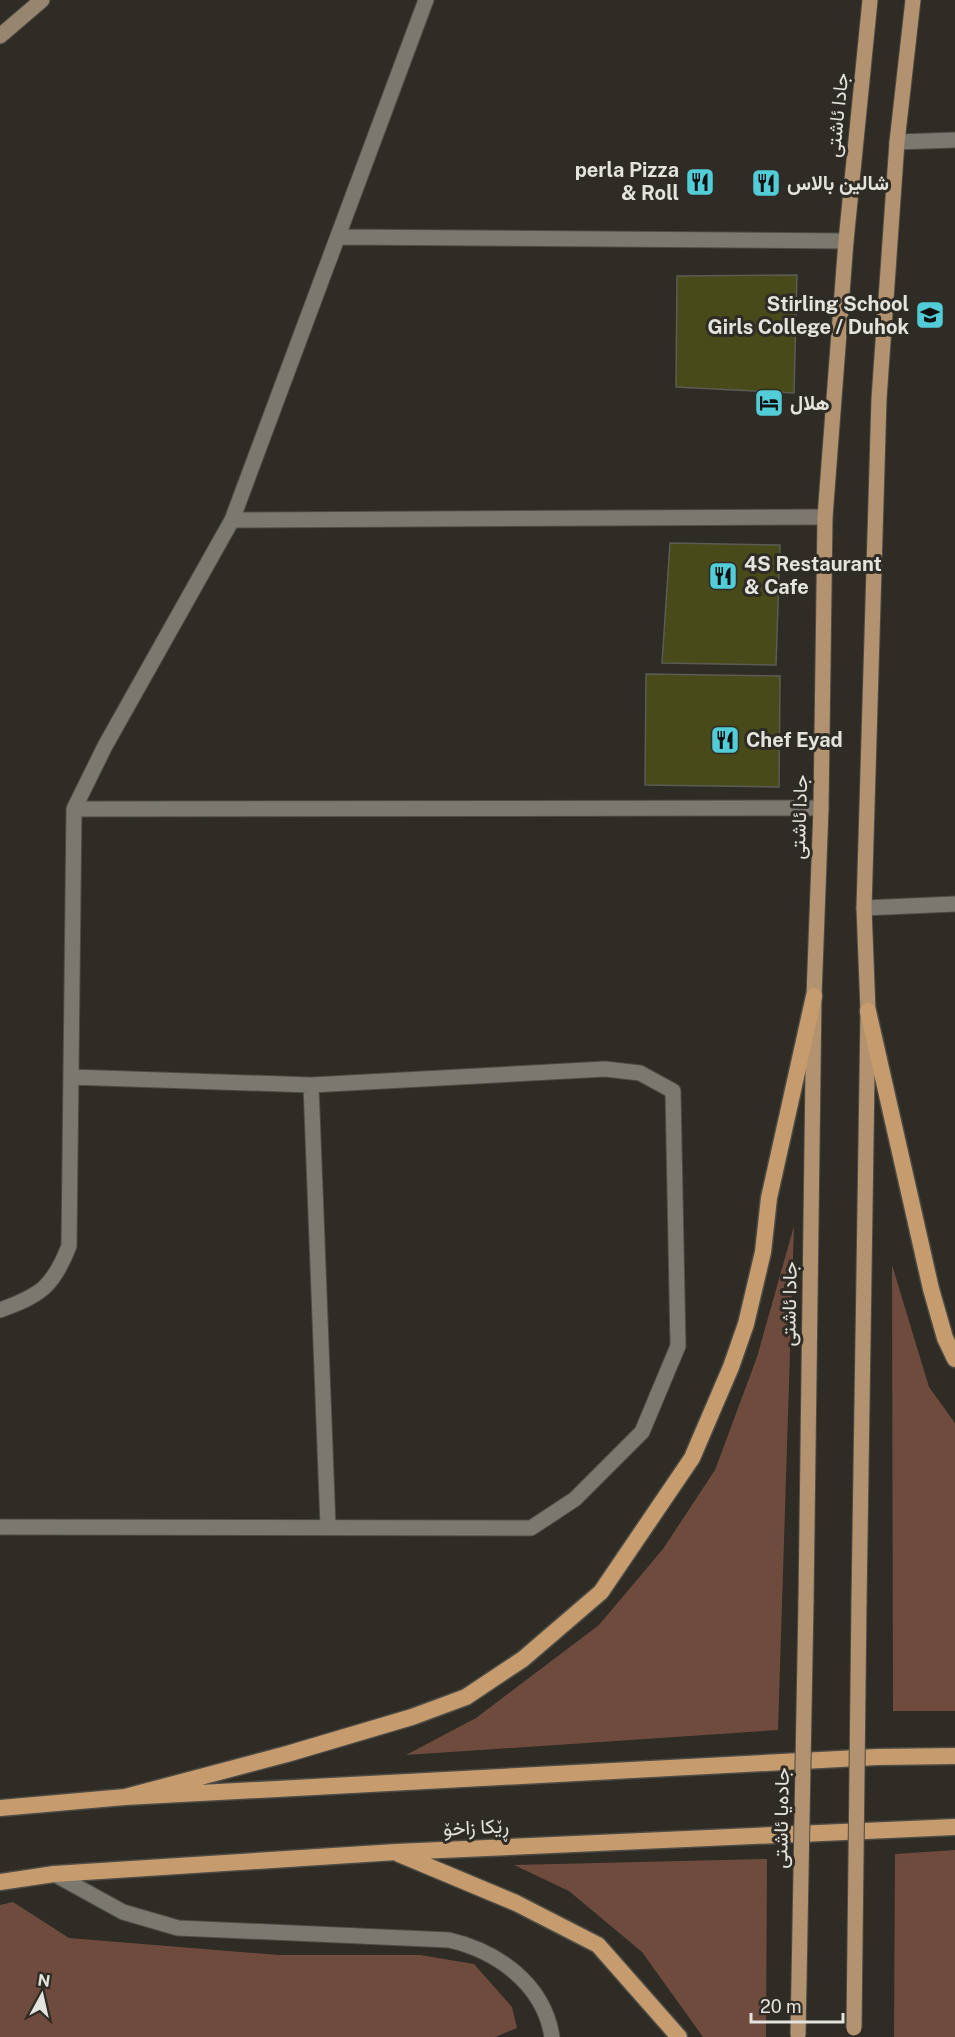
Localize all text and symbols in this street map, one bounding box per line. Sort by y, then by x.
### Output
street label: جادا ئاشتی [821,71,853,159]
place label: perla Pizza & Roll [575,158,679,205]
restaurant icon: perla Pizza & Roll [684,166,716,198]
restaurant icon: شالين بالاس [750,167,782,199]
place label: شالين بالاس [787,171,889,195]
place label: Stirling School Girls College / Duhok [708,292,909,339]
school or university icon: Stirling School Girls College / Duhok [914,299,946,331]
hotel icon: هلال [753,387,785,419]
place label: هلال [790,391,830,415]
place label: 4S Restaurant & Cafe [744,552,882,599]
restaurant icon: 4S Restaurant & Cafe [707,560,739,592]
restaurant icon: Chef Eyad [709,724,741,756]
place label: Chef Eyad [746,728,843,752]
street label: جادا ئاشتی [786,774,812,860]
street label: جادا ئاشتی [776,1261,802,1347]
street label: جادەیا ئاشتی [768,1767,794,1869]
street label: ڕێکا زاخۆ [443,1813,510,1845]
north arrow [12,1965,72,2025]
text: N [36,1970,52,1991]
scale bar [751,1986,842,2024]
text: 20 m [760,1996,802,2017]

